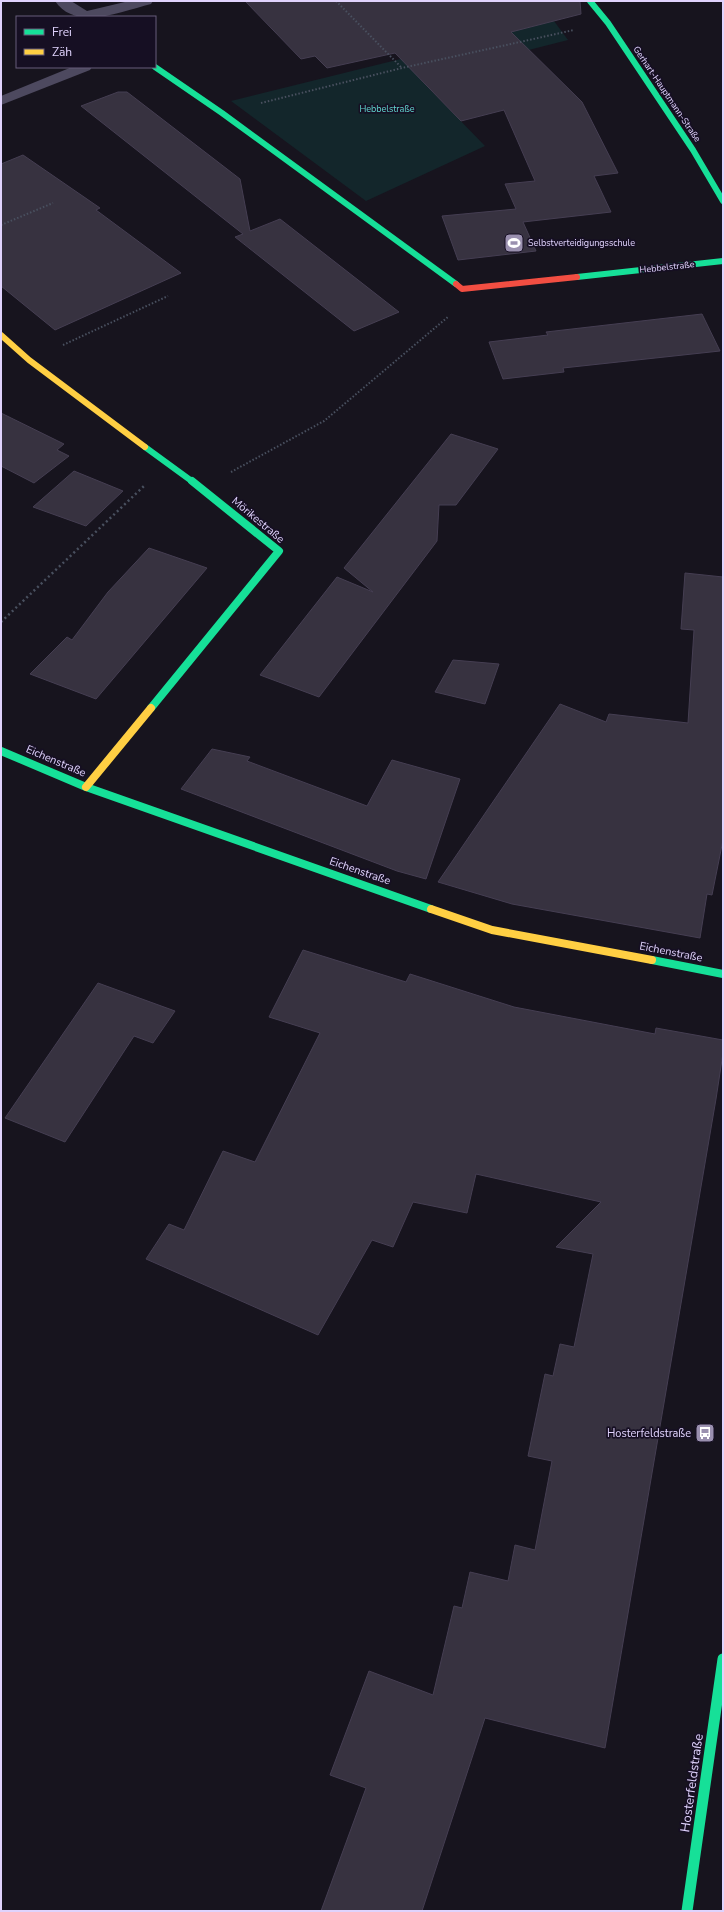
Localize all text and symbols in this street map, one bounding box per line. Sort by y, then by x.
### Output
legend [16,16,156,68]
text: Frei [52,24,72,40]
text: Zäh [52,44,72,60]
street label: Gerhart-Hauptmann-Straße [630,44,704,144]
park label: Hebbelstraße [359,103,415,115]
sports icon: Selbstverteidigungsschule [503,232,525,254]
place label: Selbstverteidigungsschule [528,237,635,249]
street label: Hebbelstraße [639,258,695,276]
street label: Mörikestraße [228,493,288,547]
street label: Eichenstraße [24,742,88,780]
street label: Eichenstraße [327,854,393,889]
street label: Eichenstraße [638,939,704,965]
bus stop icon: Hosterfeldstraße [694,1422,716,1444]
place label: Hosterfeldstraße [607,1426,691,1441]
street label: Hosterfeldstraße [676,1733,708,1833]

